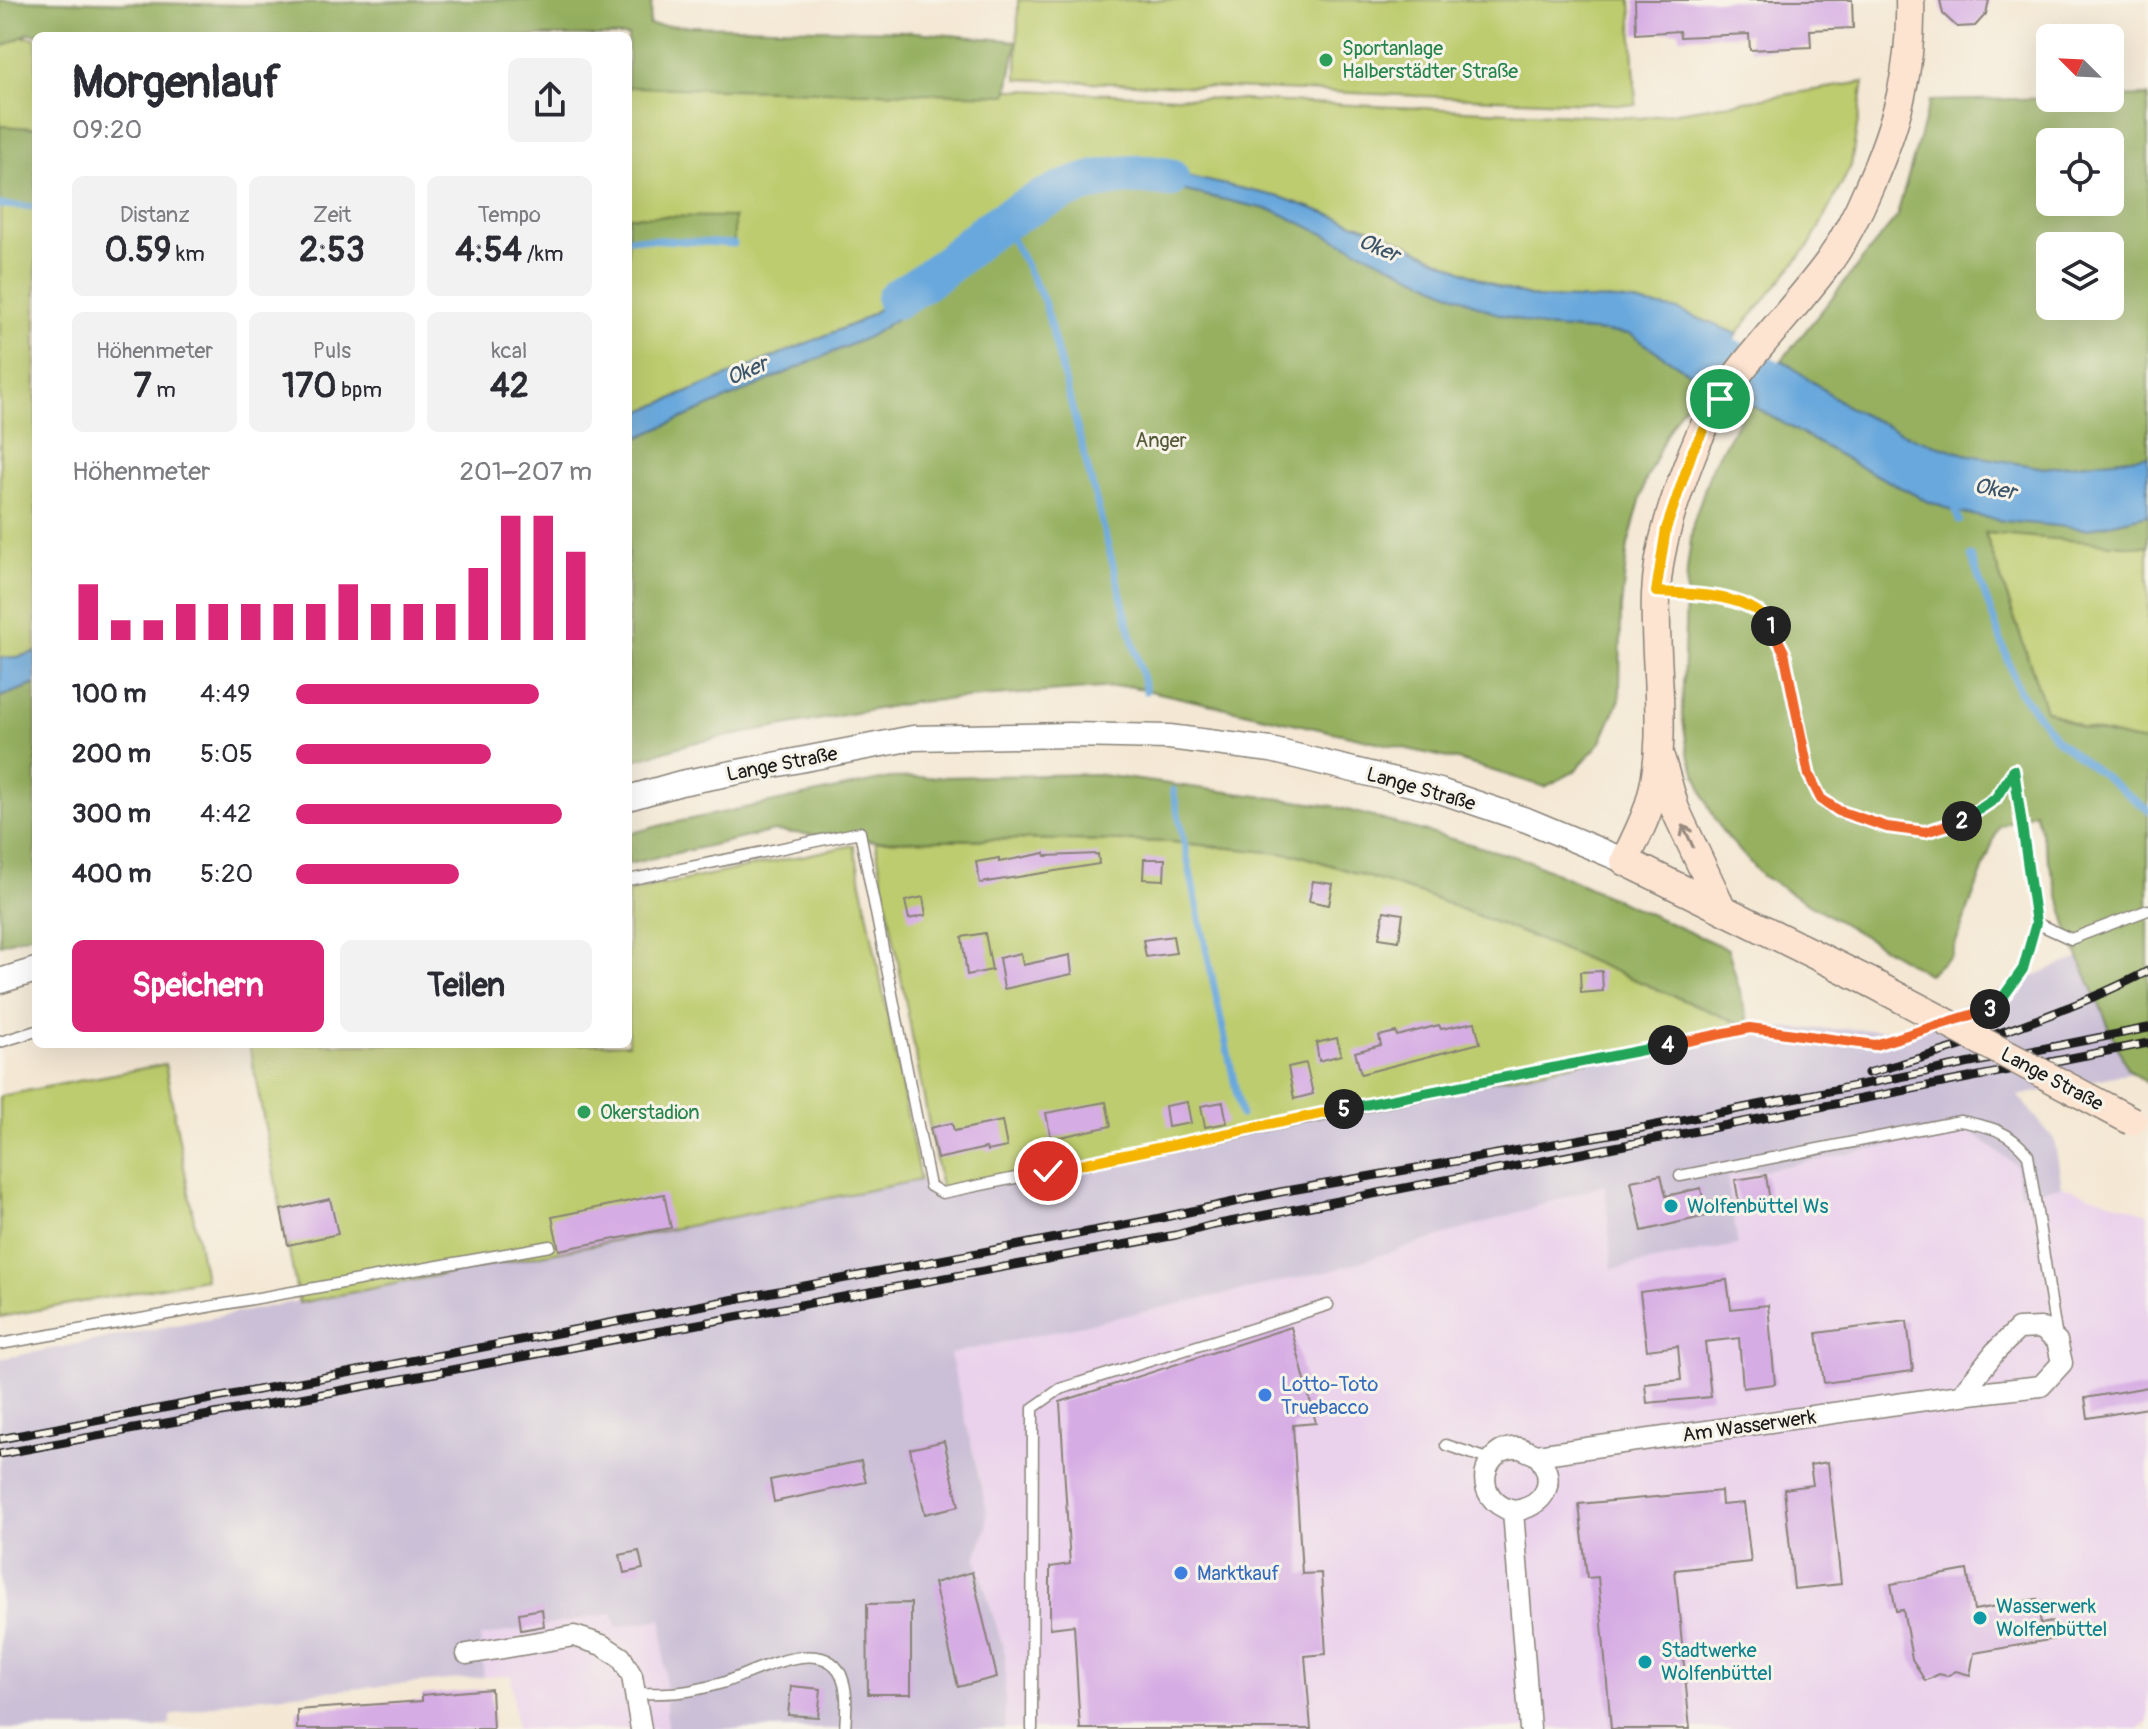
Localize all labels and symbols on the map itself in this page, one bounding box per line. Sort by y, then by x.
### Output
north arrow [2036,24,2124,112]
place label: Sportanlage Halberstädter Straße [1342,36,1518,84]
marker: Sportanlage Halberstädter Straße [1317,51,1335,69]
water label: Oker [1354,227,1407,270]
water label: Oker [722,349,775,392]
pin [1686,365,1754,433]
park label: Anger [1135,428,1187,453]
water label: Oker [1972,472,2021,507]
pin: 1 [1751,606,1791,646]
street label: Lange Straße [724,741,840,787]
street label: Lange Straße [1363,761,1479,817]
pin: 2 [1942,801,1982,841]
one-way arrow [1680,825,1695,849]
pin: 3 [1970,989,2010,1029]
pin: 4 [1648,1025,1688,1065]
street label: Lange Straße [1996,1042,2108,1117]
pin: 5 [1324,1089,1364,1129]
place label: Okerstadion [600,1100,700,1125]
marker: Okerstadion [575,1103,593,1121]
pin [1014,1137,1082,1205]
place label: Wolfenbüttel Ws [1687,1194,1829,1219]
marker: Wolfenbüttel Ws [1662,1197,1680,1215]
place label: Lotto-Toto Truebacco [1281,1372,1378,1420]
marker: Lotto-Toto Truebacco [1256,1386,1274,1404]
street label: Am Wasserwerk [1681,1404,1818,1448]
place label: Marktkauf [1197,1561,1280,1586]
marker: Marktkauf [1172,1564,1190,1582]
place label: Wasserwerk Wolfenbüttel [1996,1594,2107,1642]
marker: Wasserwerk Wolfenbüttel [1971,1609,1989,1627]
place label: Stadtwerke Wolfenbüttel [1661,1638,1772,1686]
marker: Stadtwerke Wolfenbüttel [1636,1653,1654,1671]

